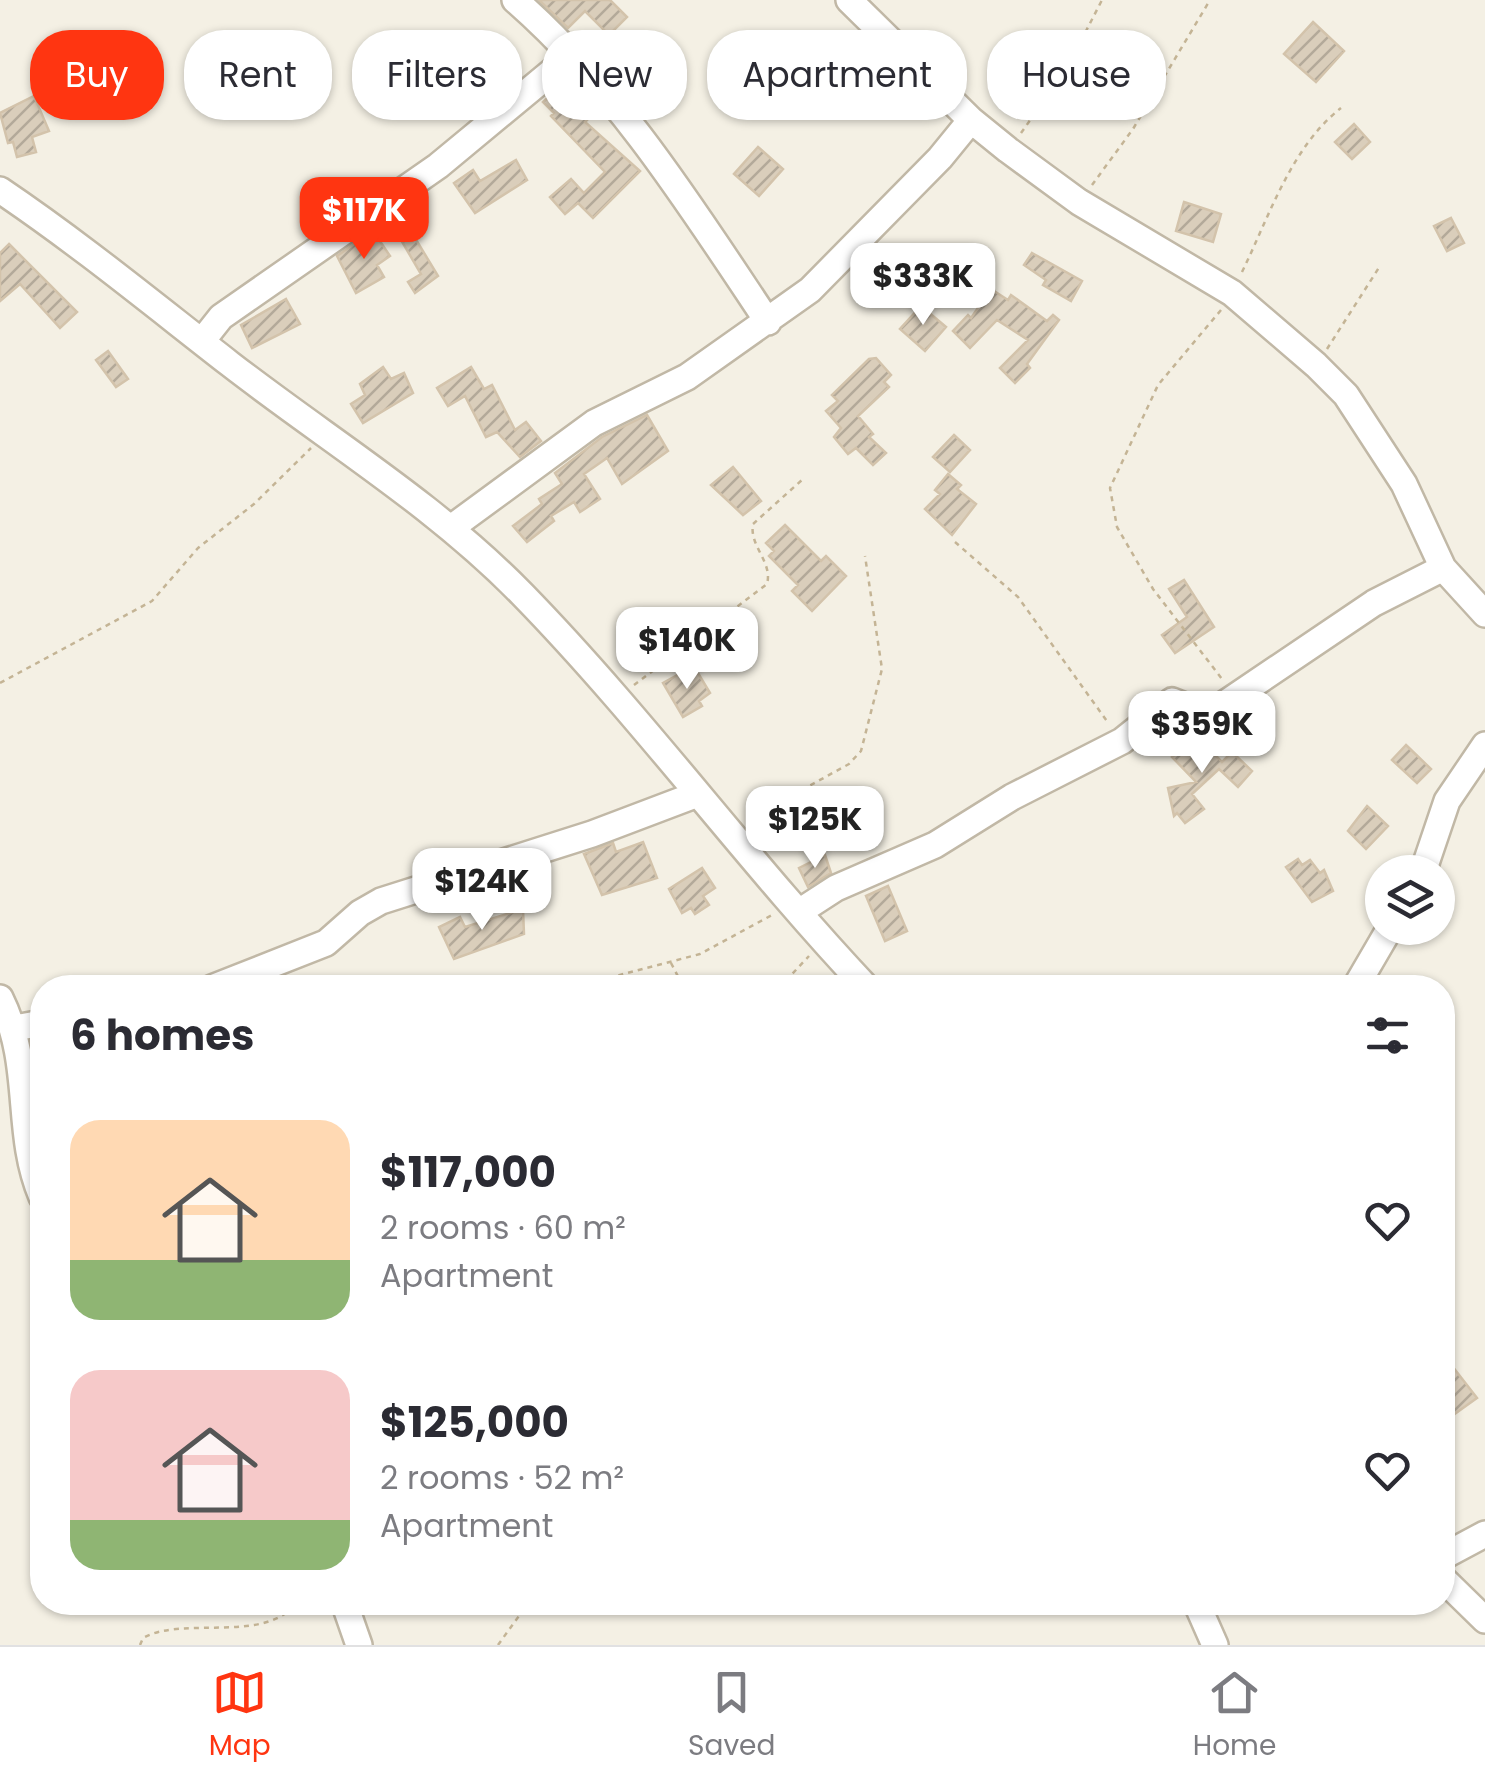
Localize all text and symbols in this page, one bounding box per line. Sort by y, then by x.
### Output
chip: Buy [30,30,164,120]
chip: Rent [184,30,332,120]
chip: Filters [352,30,522,120]
chip: New [542,30,687,120]
chip: Apartment [707,30,967,120]
chip: House [987,30,1166,120]
pin: $117K [294,177,434,262]
text: $117K [322,187,406,232]
pin: $333K [853,243,993,328]
text: $333K [872,253,974,298]
pin: $140K [617,607,757,692]
text: $140K [638,617,736,662]
pin: $359K [1132,691,1272,776]
text: $359K [1150,701,1254,746]
pin: $125K [745,786,885,871]
text: $125K [768,796,862,841]
pin: $124K [412,848,552,933]
map controls [1365,855,1455,945]
button: layers [1365,855,1455,945]
text: $124K [434,858,530,903]
text: 6 homes [70,1006,255,1065]
icon: filters [1360,1008,1415,1063]
text: $117,000 [380,1143,556,1202]
icon: home [150,1160,270,1280]
icon: heart [1360,1193,1415,1248]
text: 2 rooms · 60 m² [380,1205,626,1250]
text: Apartment [380,1253,553,1298]
text: $125,000 [380,1393,569,1452]
icon: home [150,1410,270,1530]
icon: heart [1360,1443,1415,1498]
text: 2 rooms · 52 m² [380,1455,624,1500]
text: Apartment [380,1503,553,1548]
tab: Map [209,1665,271,1767]
tab: Saved [688,1665,775,1767]
tab: Home [1193,1665,1276,1767]

